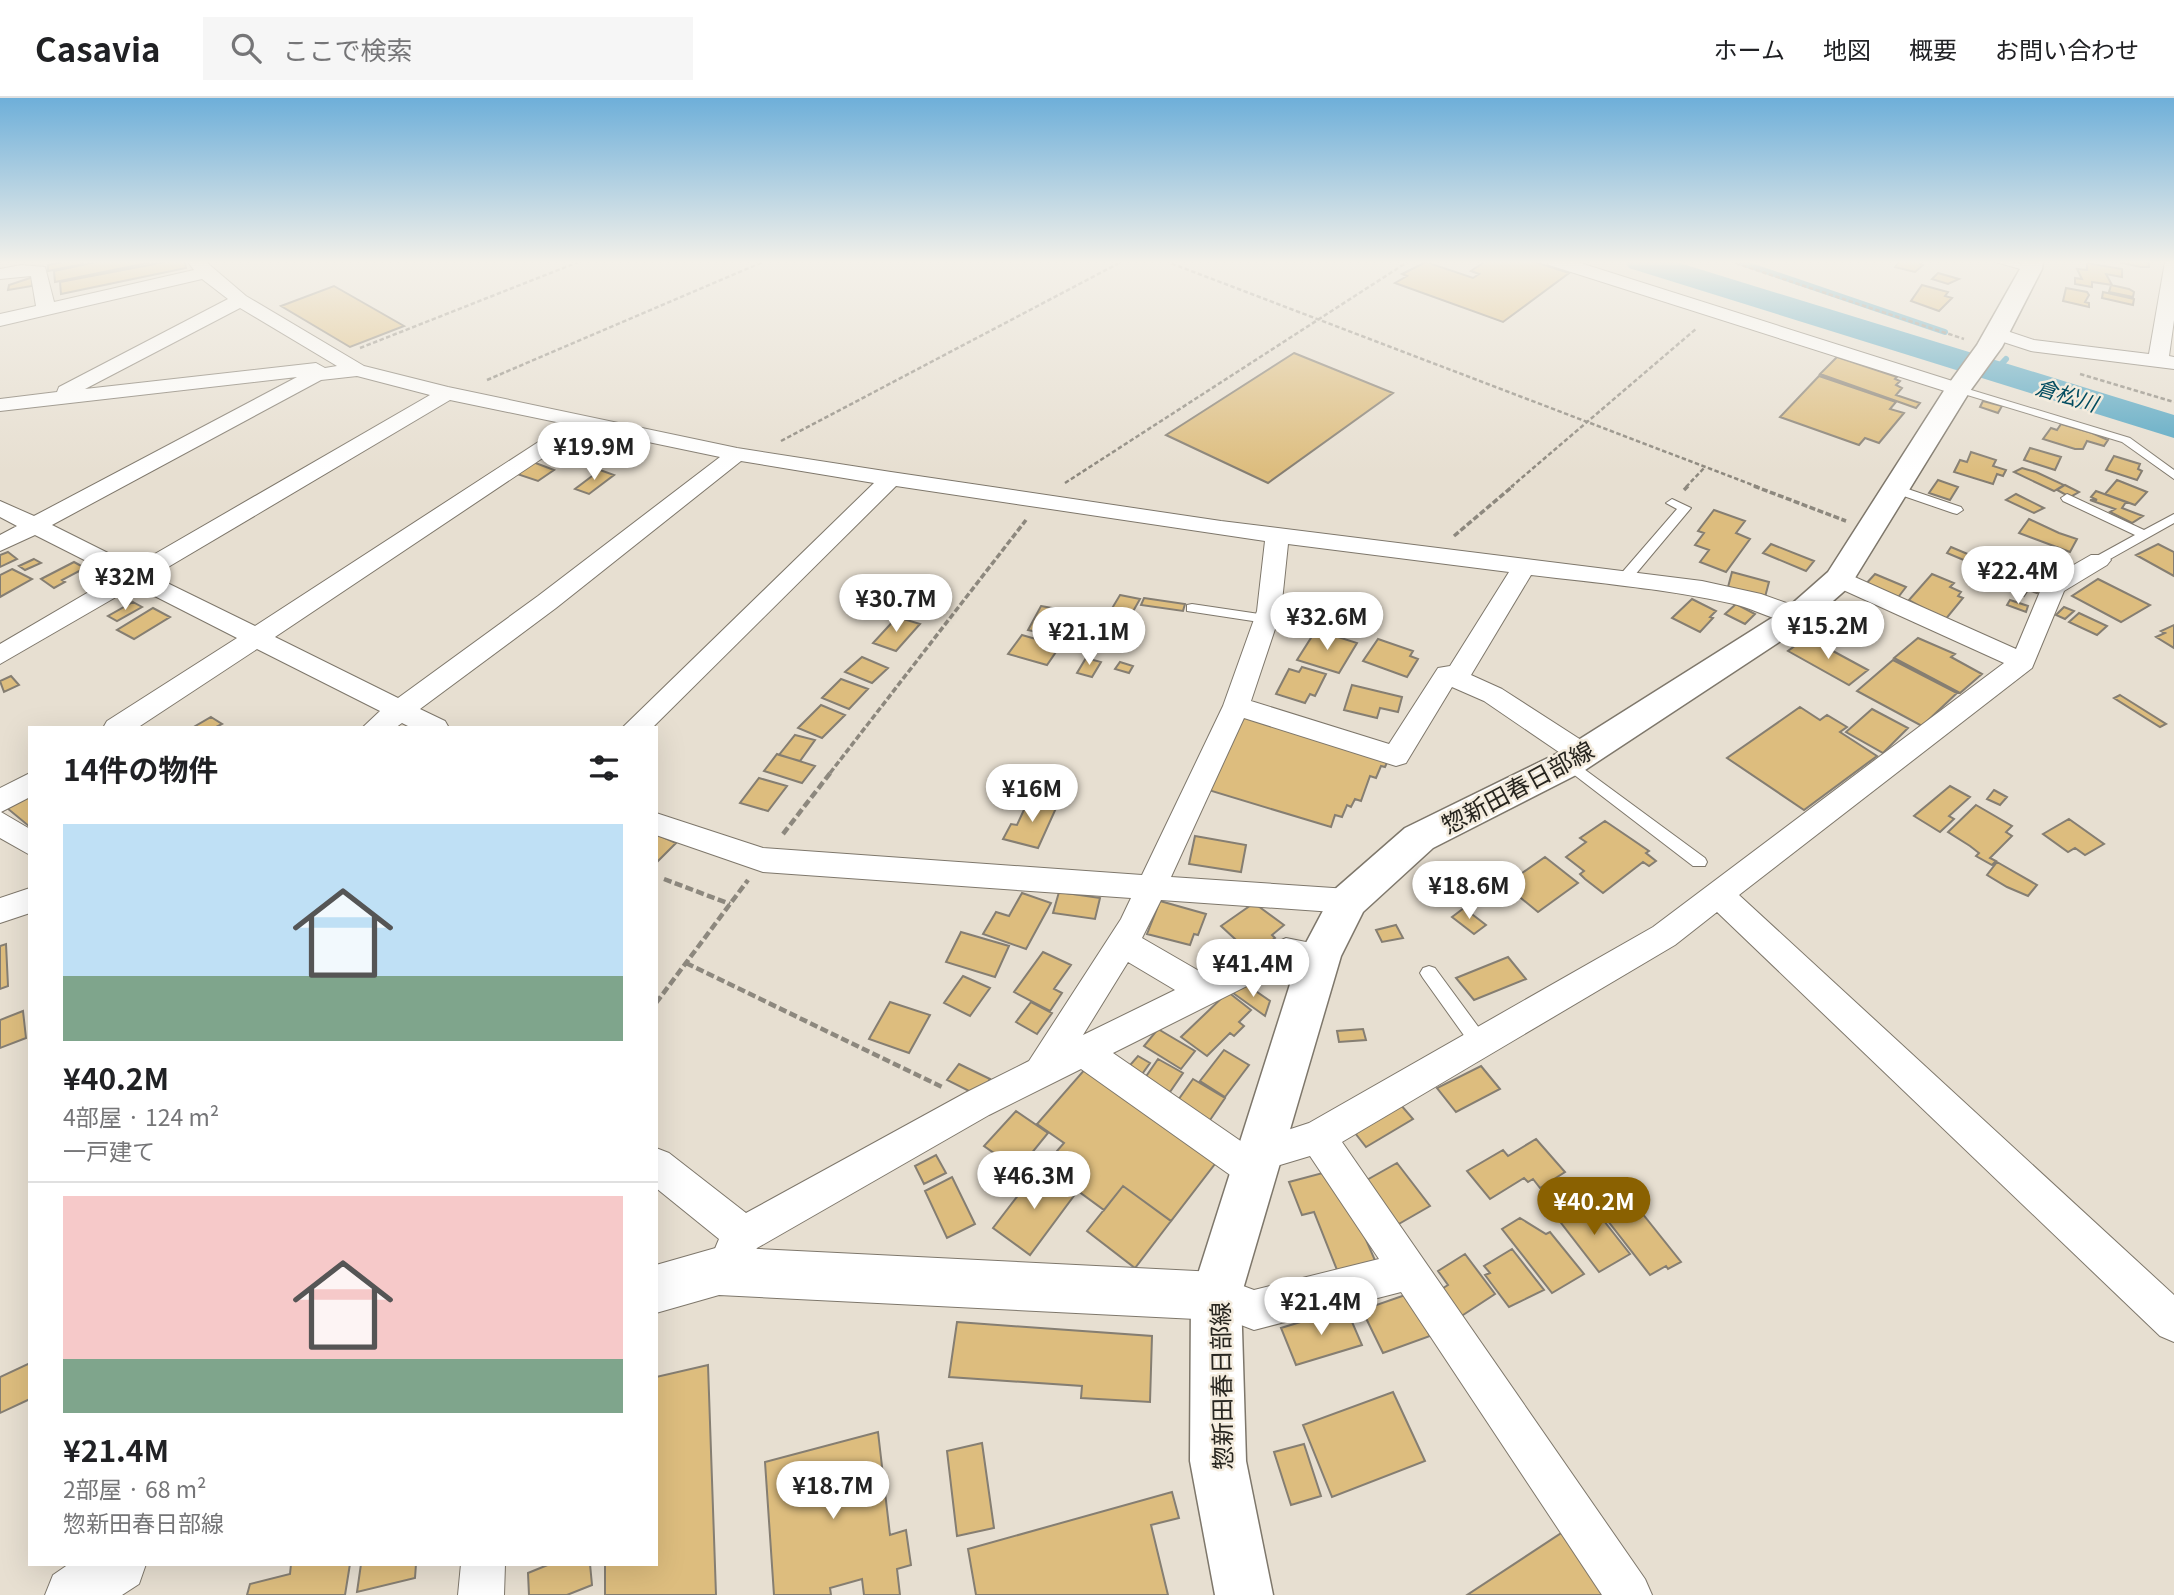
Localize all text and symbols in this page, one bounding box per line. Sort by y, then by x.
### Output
search box [203,17,693,80]
text: Casavia [35,24,161,72]
icon: search [227,29,265,67]
text: ここで検索 [283,30,413,67]
text: ホーム [1714,31,1785,66]
text: 地図 [1823,31,1871,66]
text: 概要 [1909,31,1957,66]
text: お問い合わせ [1995,31,2139,66]
water label: 倉松川 [2032,370,2103,418]
pin: ¥19.9M [537,422,651,482]
text: ¥19.9M [553,428,635,462]
pin: ¥22.4M [1961,546,2075,606]
pin: ¥32M [84,552,166,612]
text: ¥22.4M [1977,552,2059,586]
text: ¥32M [95,558,155,592]
pin: ¥30.7M [839,574,953,634]
text: ¥30.7M [855,580,937,614]
pin: ¥32.6M [1270,592,1384,652]
text: ¥32.6M [1286,598,1368,632]
pin: ¥15.2M [1771,602,1885,661]
text: ¥15.2M [1787,607,1869,641]
pin: ¥21.1M [1032,608,1146,667]
text: ¥21.1M [1048,613,1130,647]
street label: 惣新田春日部線 [1435,731,1599,841]
text: 14件の物件 [63,746,218,790]
icon: filters [585,749,623,787]
pin: ¥16M [991,764,1073,824]
text: ¥16M [1002,770,1062,804]
pin: ¥18.6M [1412,862,1526,921]
text: ¥18.6M [1428,867,1510,901]
icon: home [280,870,406,996]
pin: ¥41.4M [1196,940,1310,999]
text: ¥41.4M [1212,945,1294,979]
text: ¥40.2M [63,1055,169,1099]
text: 4部屋 · 124 m² [63,1099,219,1133]
text: 一戸建て [63,1133,155,1167]
pin: ¥46.3M [977,1152,1091,1211]
text: ¥46.3M [993,1157,1075,1191]
pin: ¥40.2M [1537,1178,1651,1237]
text: ¥40.2M [1553,1183,1635,1217]
icon: home [280,1242,406,1368]
pin: ¥21.4M [1264,1278,1378,1337]
text: ¥21.4M [1280,1283,1362,1317]
street label: 惣新田春日部線 [1201,1302,1239,1470]
text: ¥21.4M [63,1427,169,1471]
pin: ¥18.7M [776,1462,890,1521]
text: ¥18.7M [792,1467,874,1501]
text: 2部屋 · 68 m² [63,1471,206,1505]
text: 惣新田春日部線 [63,1505,224,1539]

